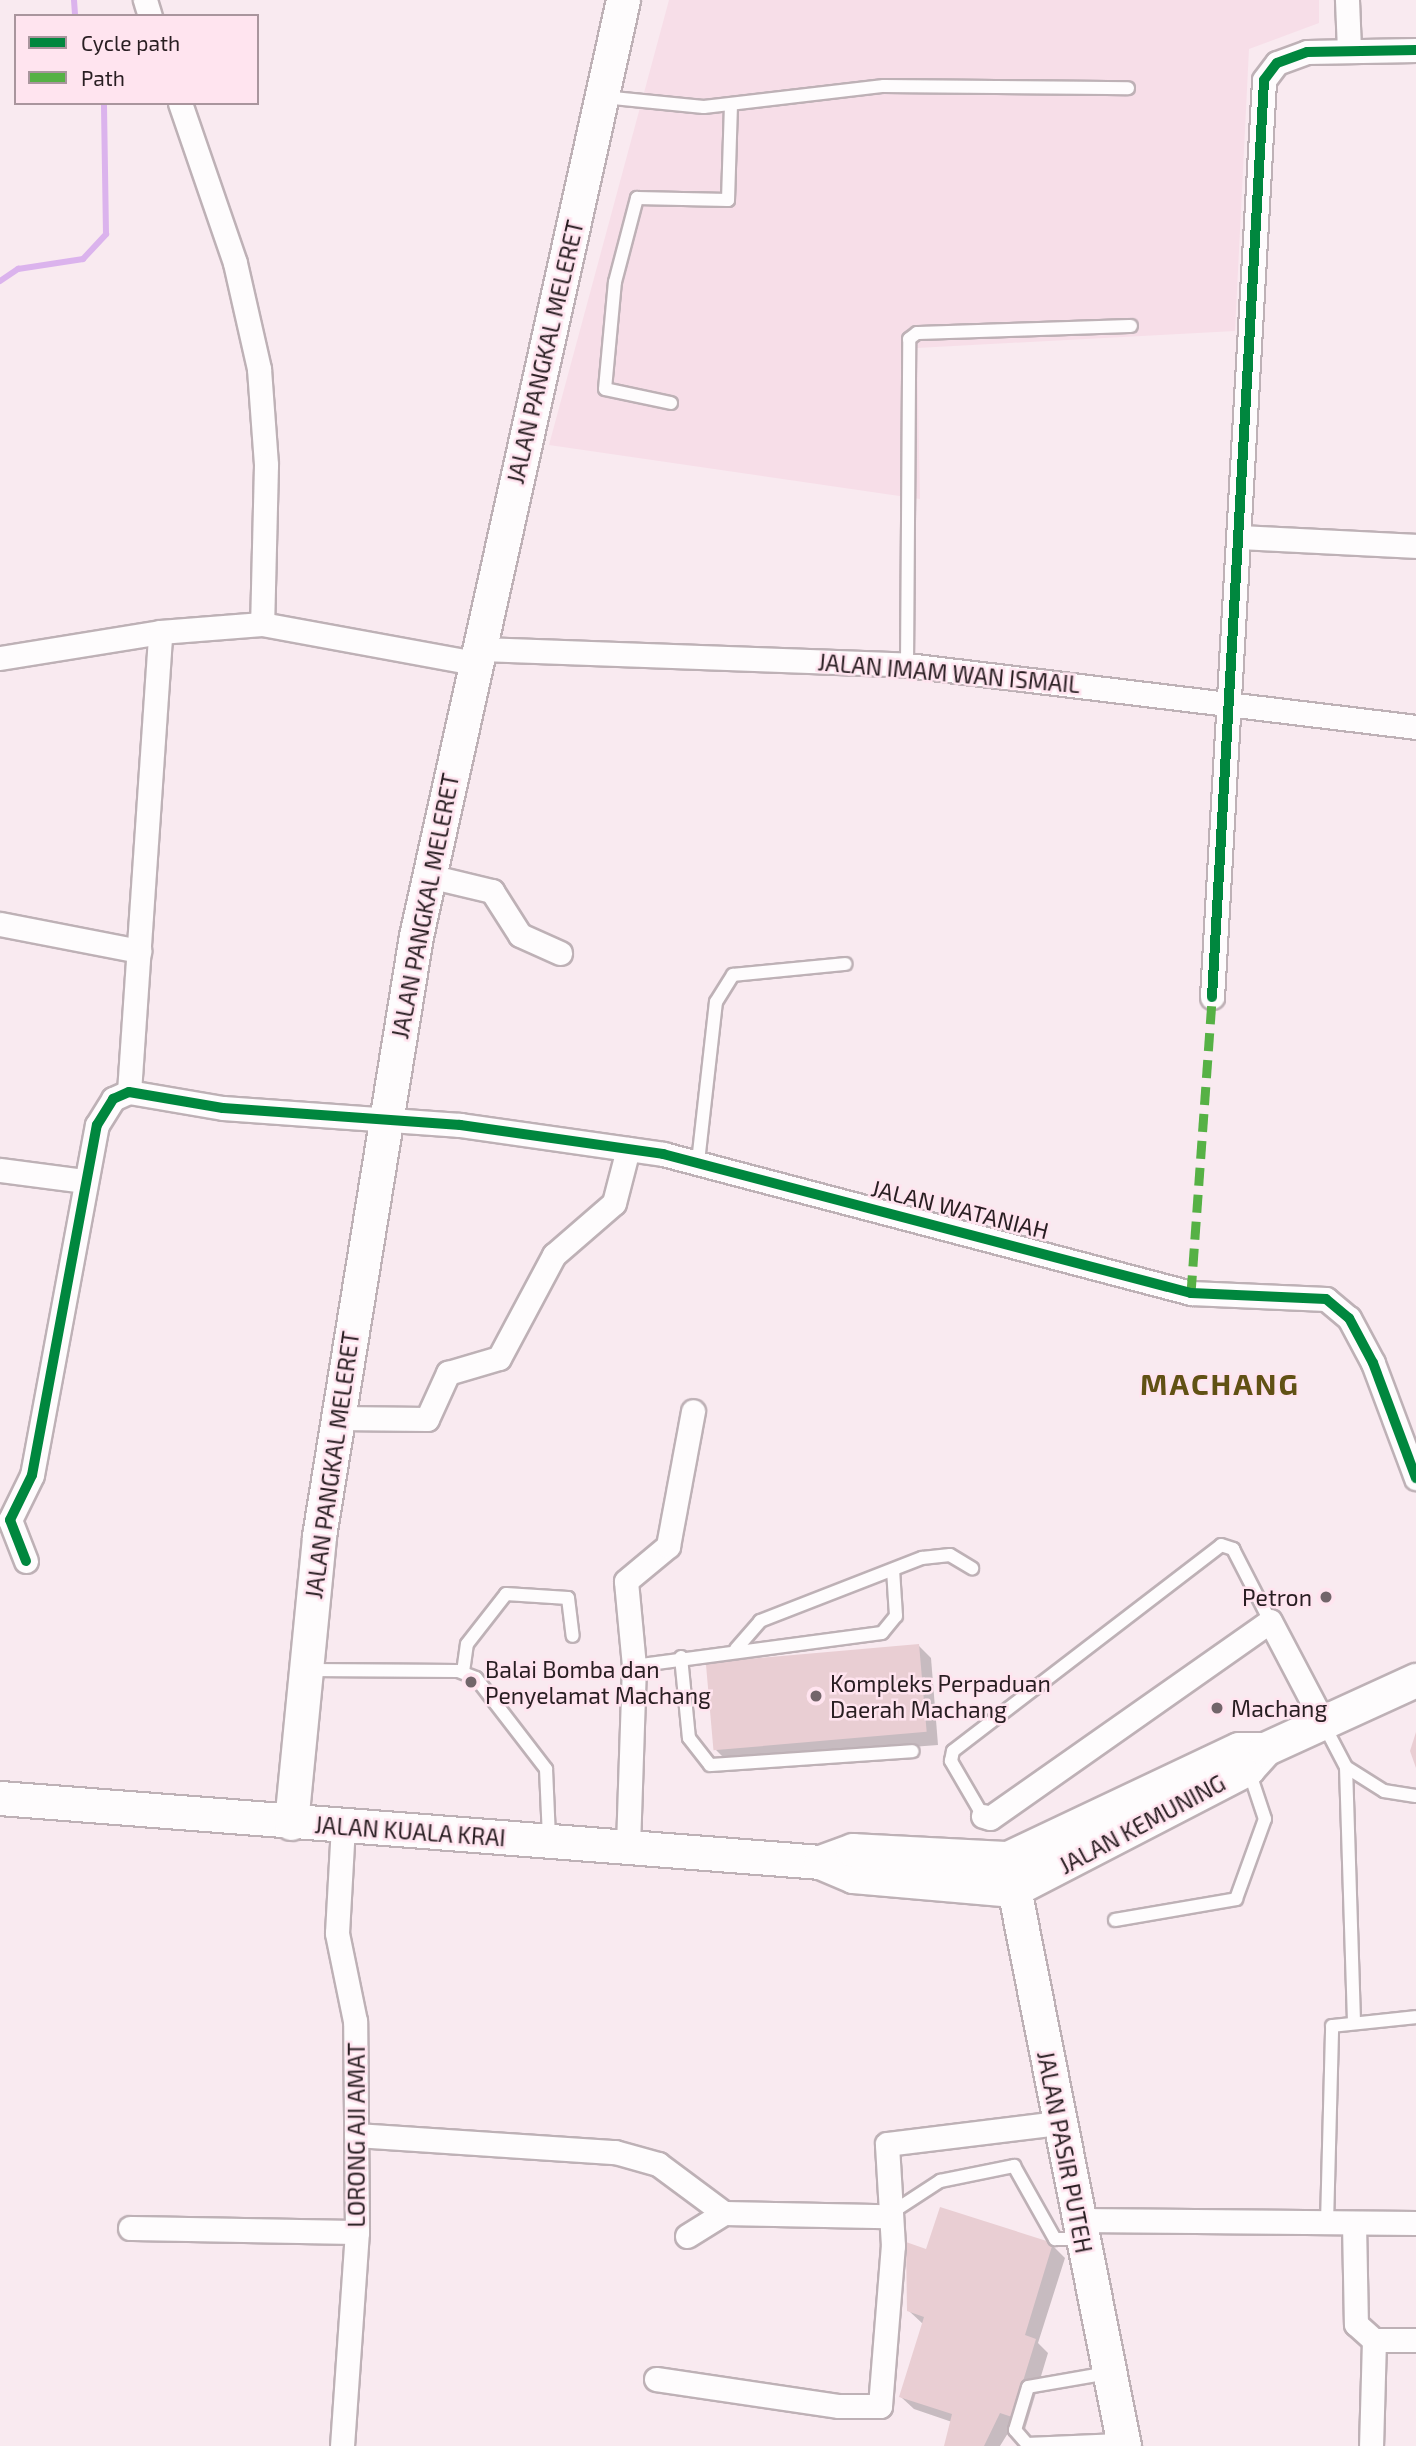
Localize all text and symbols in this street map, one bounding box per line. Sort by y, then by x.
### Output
legend [14,14,259,105]
text: Cycle path [81,30,180,55]
text: Path [81,65,125,90]
street label: JALAN PANGKAL MELERET [501,217,589,487]
street label: JALAN IMAM WAN ISMAIL [816,648,1082,698]
street label: JALAN PANGKAL MELERET [386,771,464,1041]
street label: JALAN WATANIAH [868,1174,1052,1244]
street label: JALAN PANGKAL MELERET [300,1329,364,1601]
district label: MACHANG [1141,1365,1299,1401]
place label: Petron [1242,1583,1312,1611]
marker: Petron [1318,1589,1334,1605]
place label: Balai Bomba dan Penyelamat Machang [485,1655,711,1709]
place label: Kompleks Perpaduan Daerah Machang [830,1669,1051,1723]
marker: Balai Bomba dan Penyelamat Machang [463,1674,479,1690]
marker: Kompleks Perpaduan Daerah Machang [808,1688,824,1704]
place label: Machang [1231,1694,1327,1722]
marker: Machang [1209,1700,1225,1716]
street label: JALAN KEMUNING [1054,1769,1230,1879]
street label: JALAN KUALA KRAI [313,1811,507,1851]
street label: LORONG AJI AMAT [342,2042,370,2228]
street label: JALAN PASIR PUTEH [1032,2049,1098,2255]

